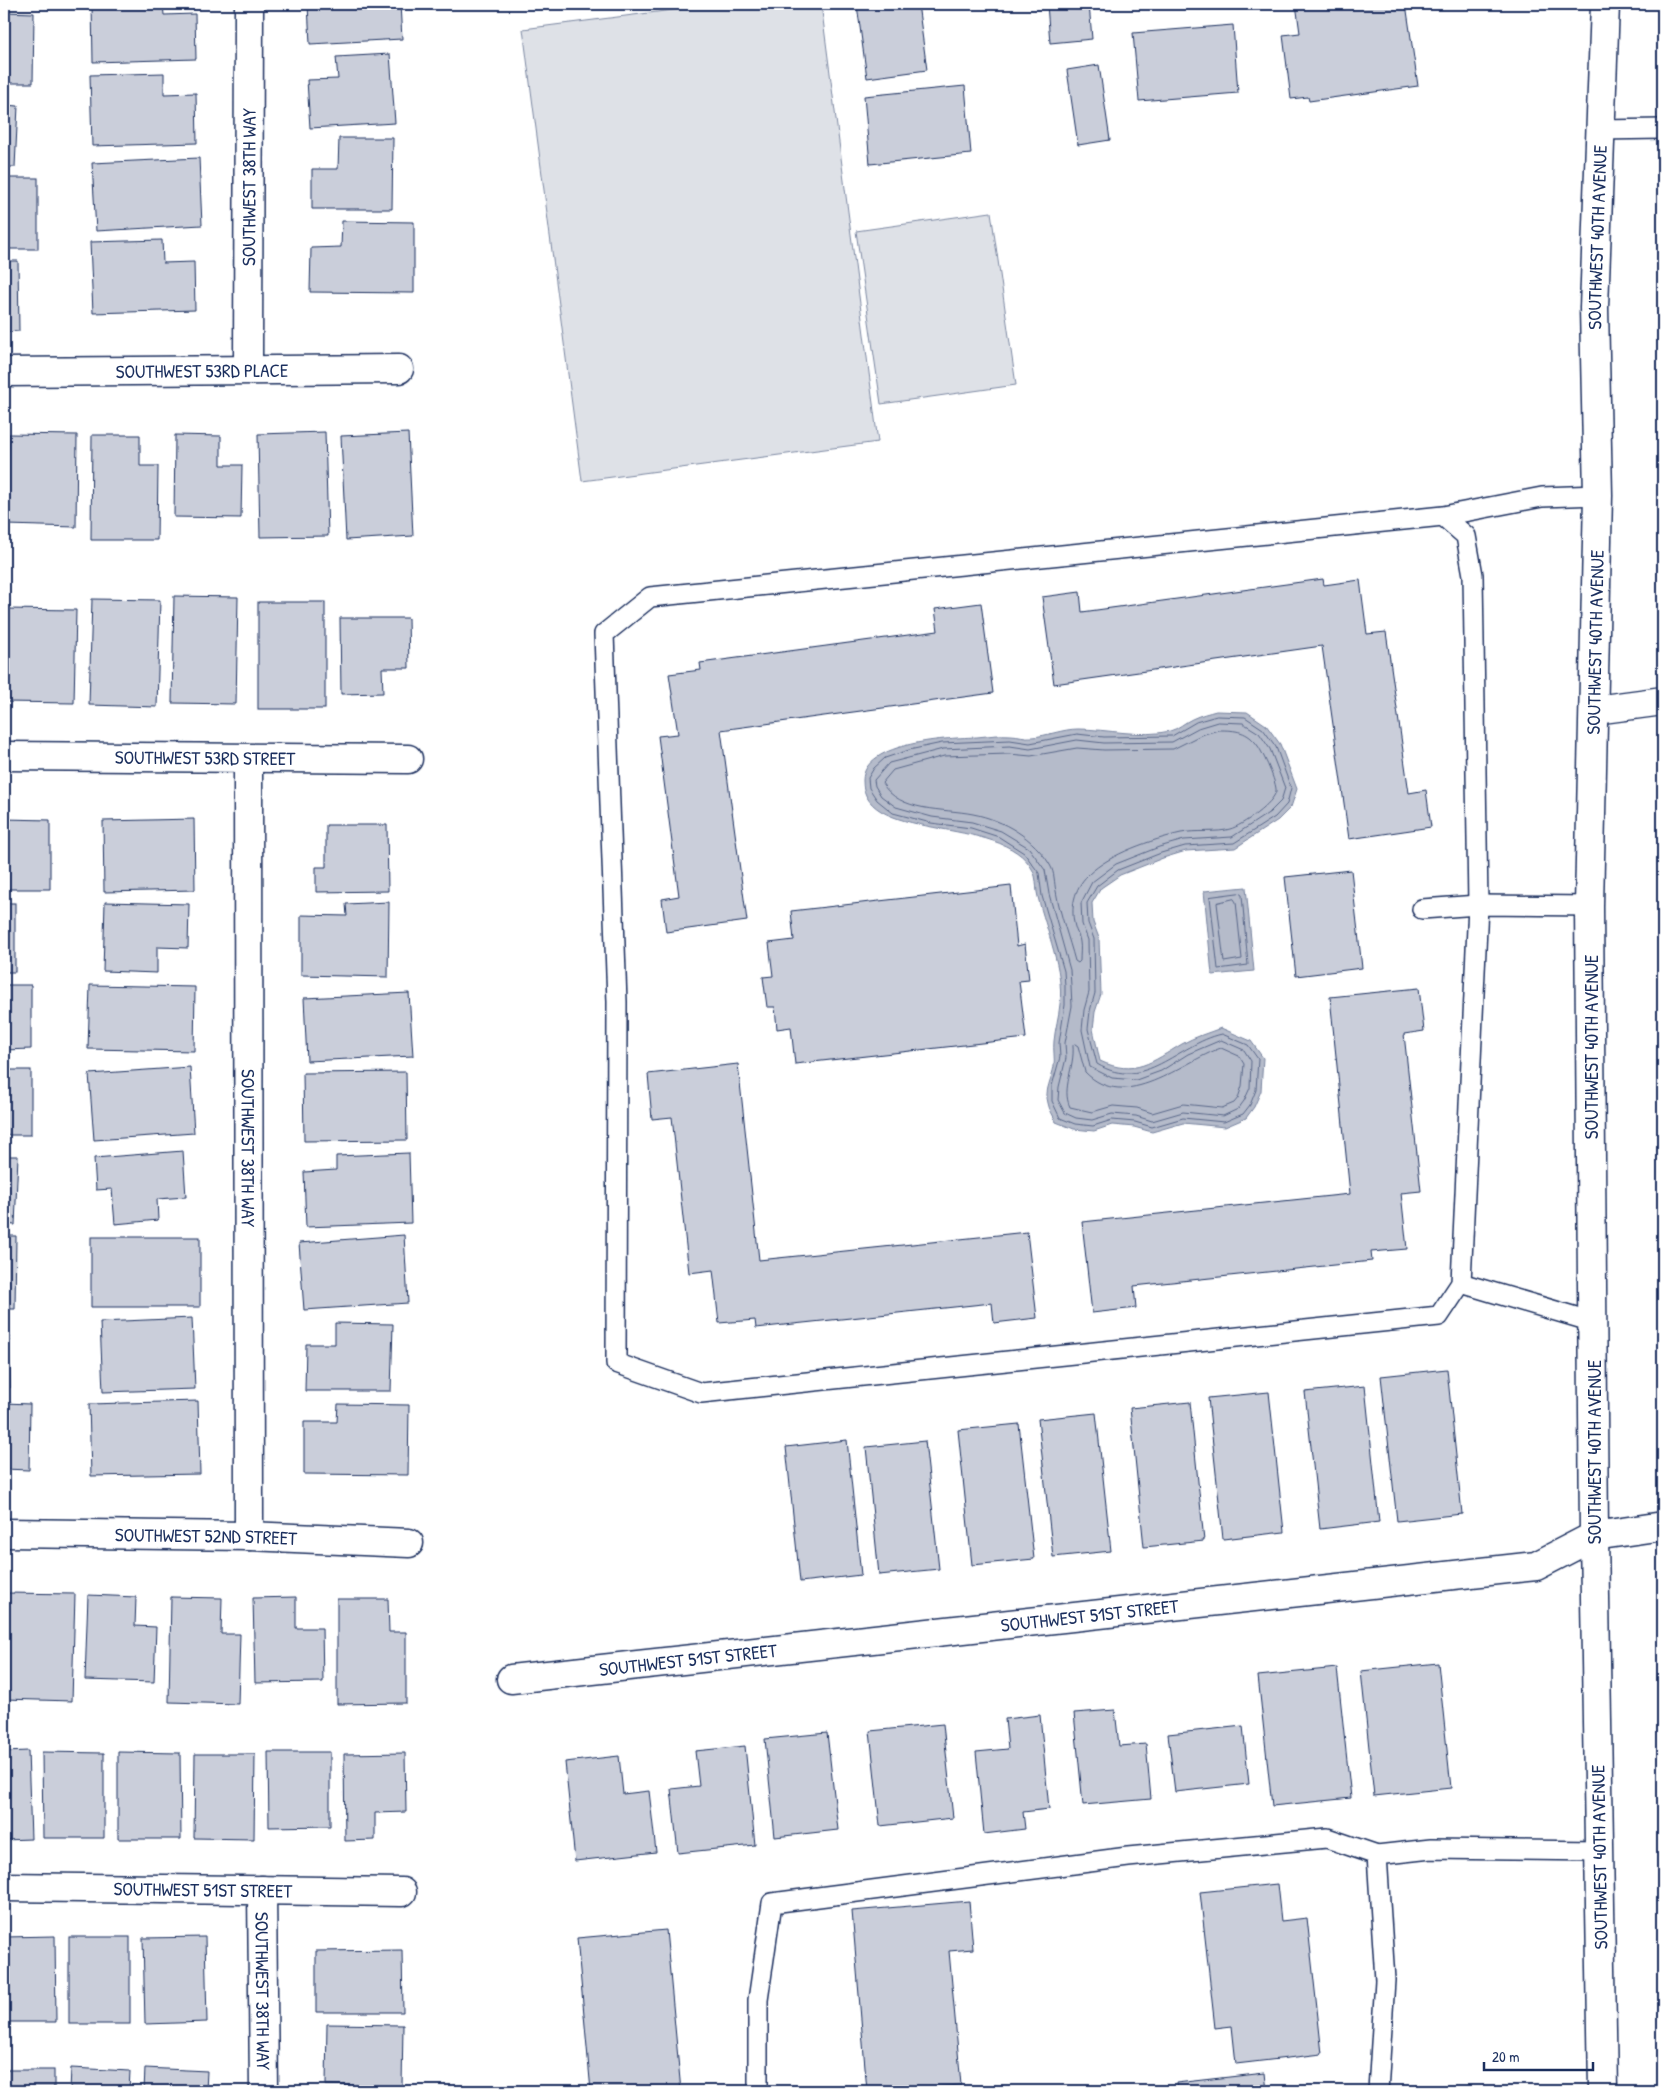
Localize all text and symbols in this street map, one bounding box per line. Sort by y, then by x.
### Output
street label: SOUTHWEST 38TH WAY [235,107,262,266]
street label: SOUTHWEST 40TH AVENUE [1581,144,1613,330]
street label: SOUTHWEST 53RD PLACE [116,357,289,384]
street label: SOUTHWEST 40TH AVENUE [1580,549,1610,735]
street label: SOUTHWEST 53RD STREET [115,744,296,771]
street label: SOUTHWEST 40TH AVENUE [1578,954,1604,1139]
street label: SOUTHWEST 38TH WAY [235,1069,262,1228]
street label: SOUTHWEST 40TH AVENUE [1581,1359,1607,1544]
street label: SOUTHWEST 52ND STREET [115,1521,299,1551]
street label: SOUTHWEST 51ST STREET [999,1592,1181,1638]
street label: SOUTHWEST 51ST STREET [598,1637,779,1682]
street label: SOUTHWEST 40TH AVENUE [1584,1764,1614,1950]
street label: SOUTHWEST 51ST STREET [113,1875,294,1904]
street label: SOUTHWEST 38TH WAY [249,1912,277,2071]
scale bar [1484,2040,1593,2072]
text: 20 m [1492,2046,1519,2067]

